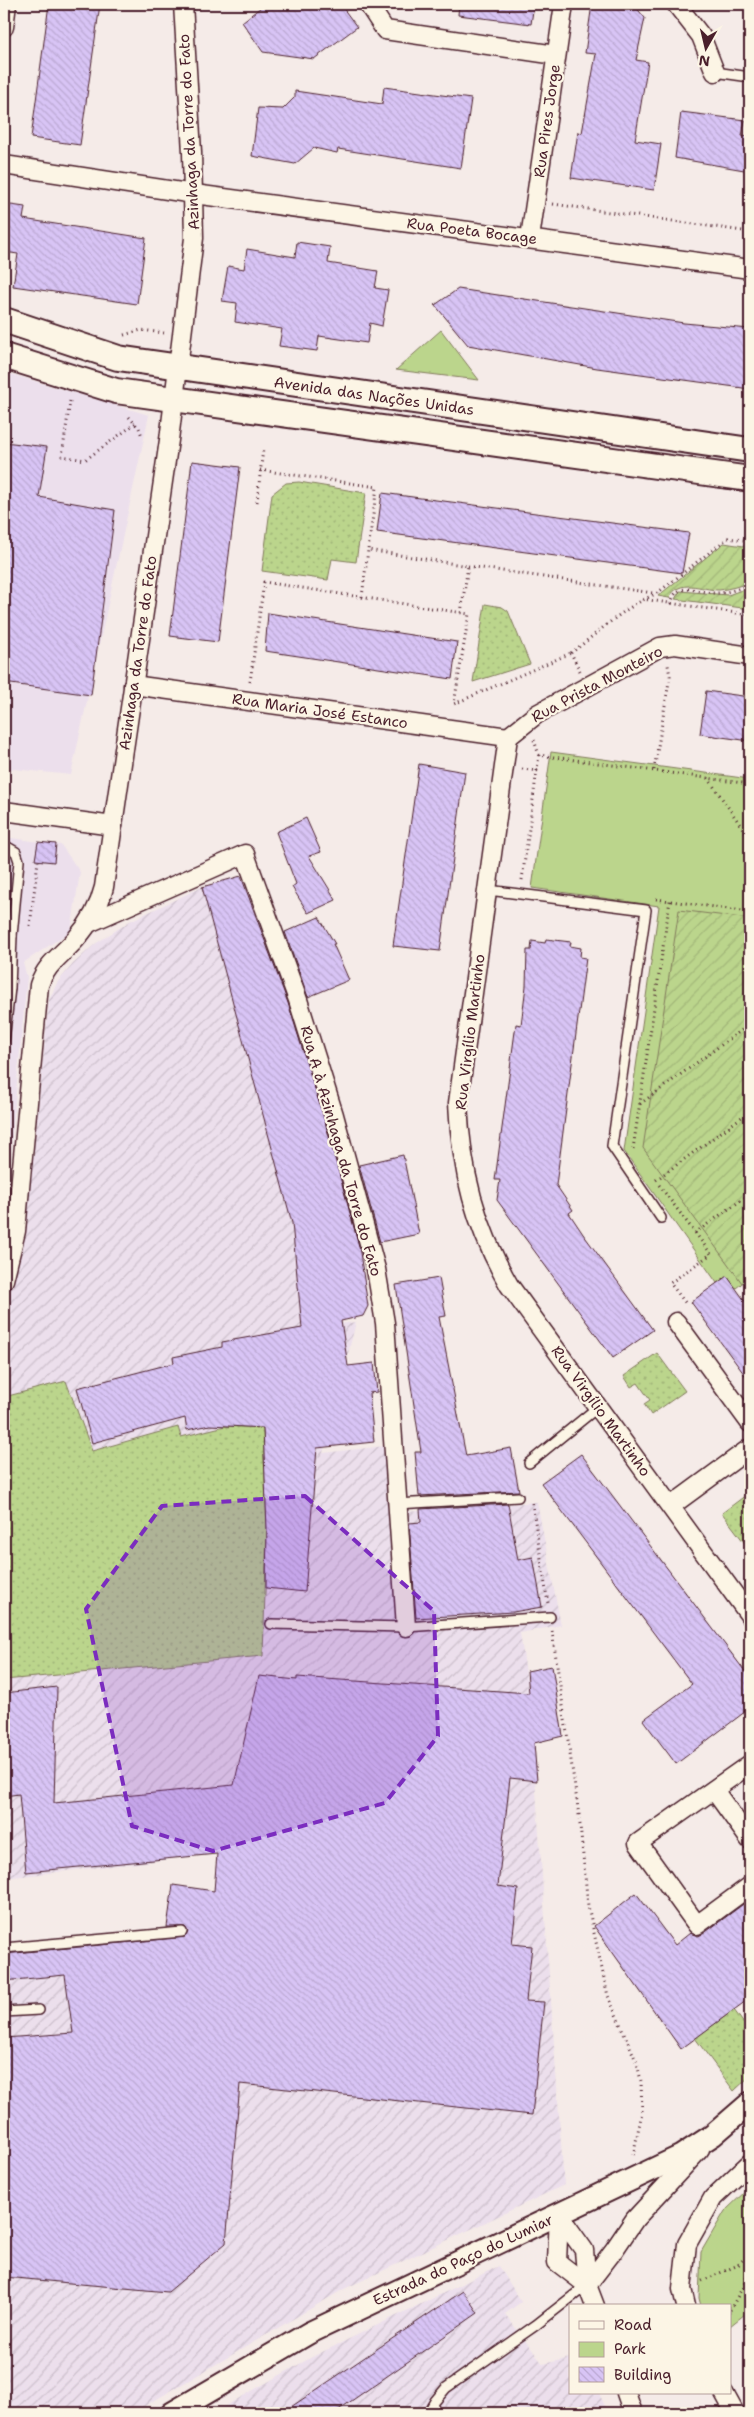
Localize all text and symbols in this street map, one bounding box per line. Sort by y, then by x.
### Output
north arrow [682,22,732,72]
street label: Azinhaga da Torre do Fato [174,33,204,231]
text: N [697,51,711,71]
street label: Rua Pires Jorge [529,63,565,179]
street label: Rua Poeta Bocage [406,213,538,249]
street label: Avenida das Nações Unidas [273,372,475,420]
street label: Azinhaga da Torre do Fato [114,554,162,752]
street label: Rua Prista Monteiro [528,641,666,727]
street label: Rua Maria José Estanco [231,689,409,733]
street label: Rua Virgílio Martinho [450,953,490,1111]
street label: Rua A à Azinhaga da Torre do Fato [296,1023,386,1279]
street label: Rua Virgílio Martinho [547,1342,655,1480]
street label: Estrada do Paço do Lumiar [370,2209,556,2311]
legend [569,2304,732,2394]
text: Road [614,2315,652,2335]
text: Park [614,2339,646,2359]
text: Building [614,2365,671,2385]

